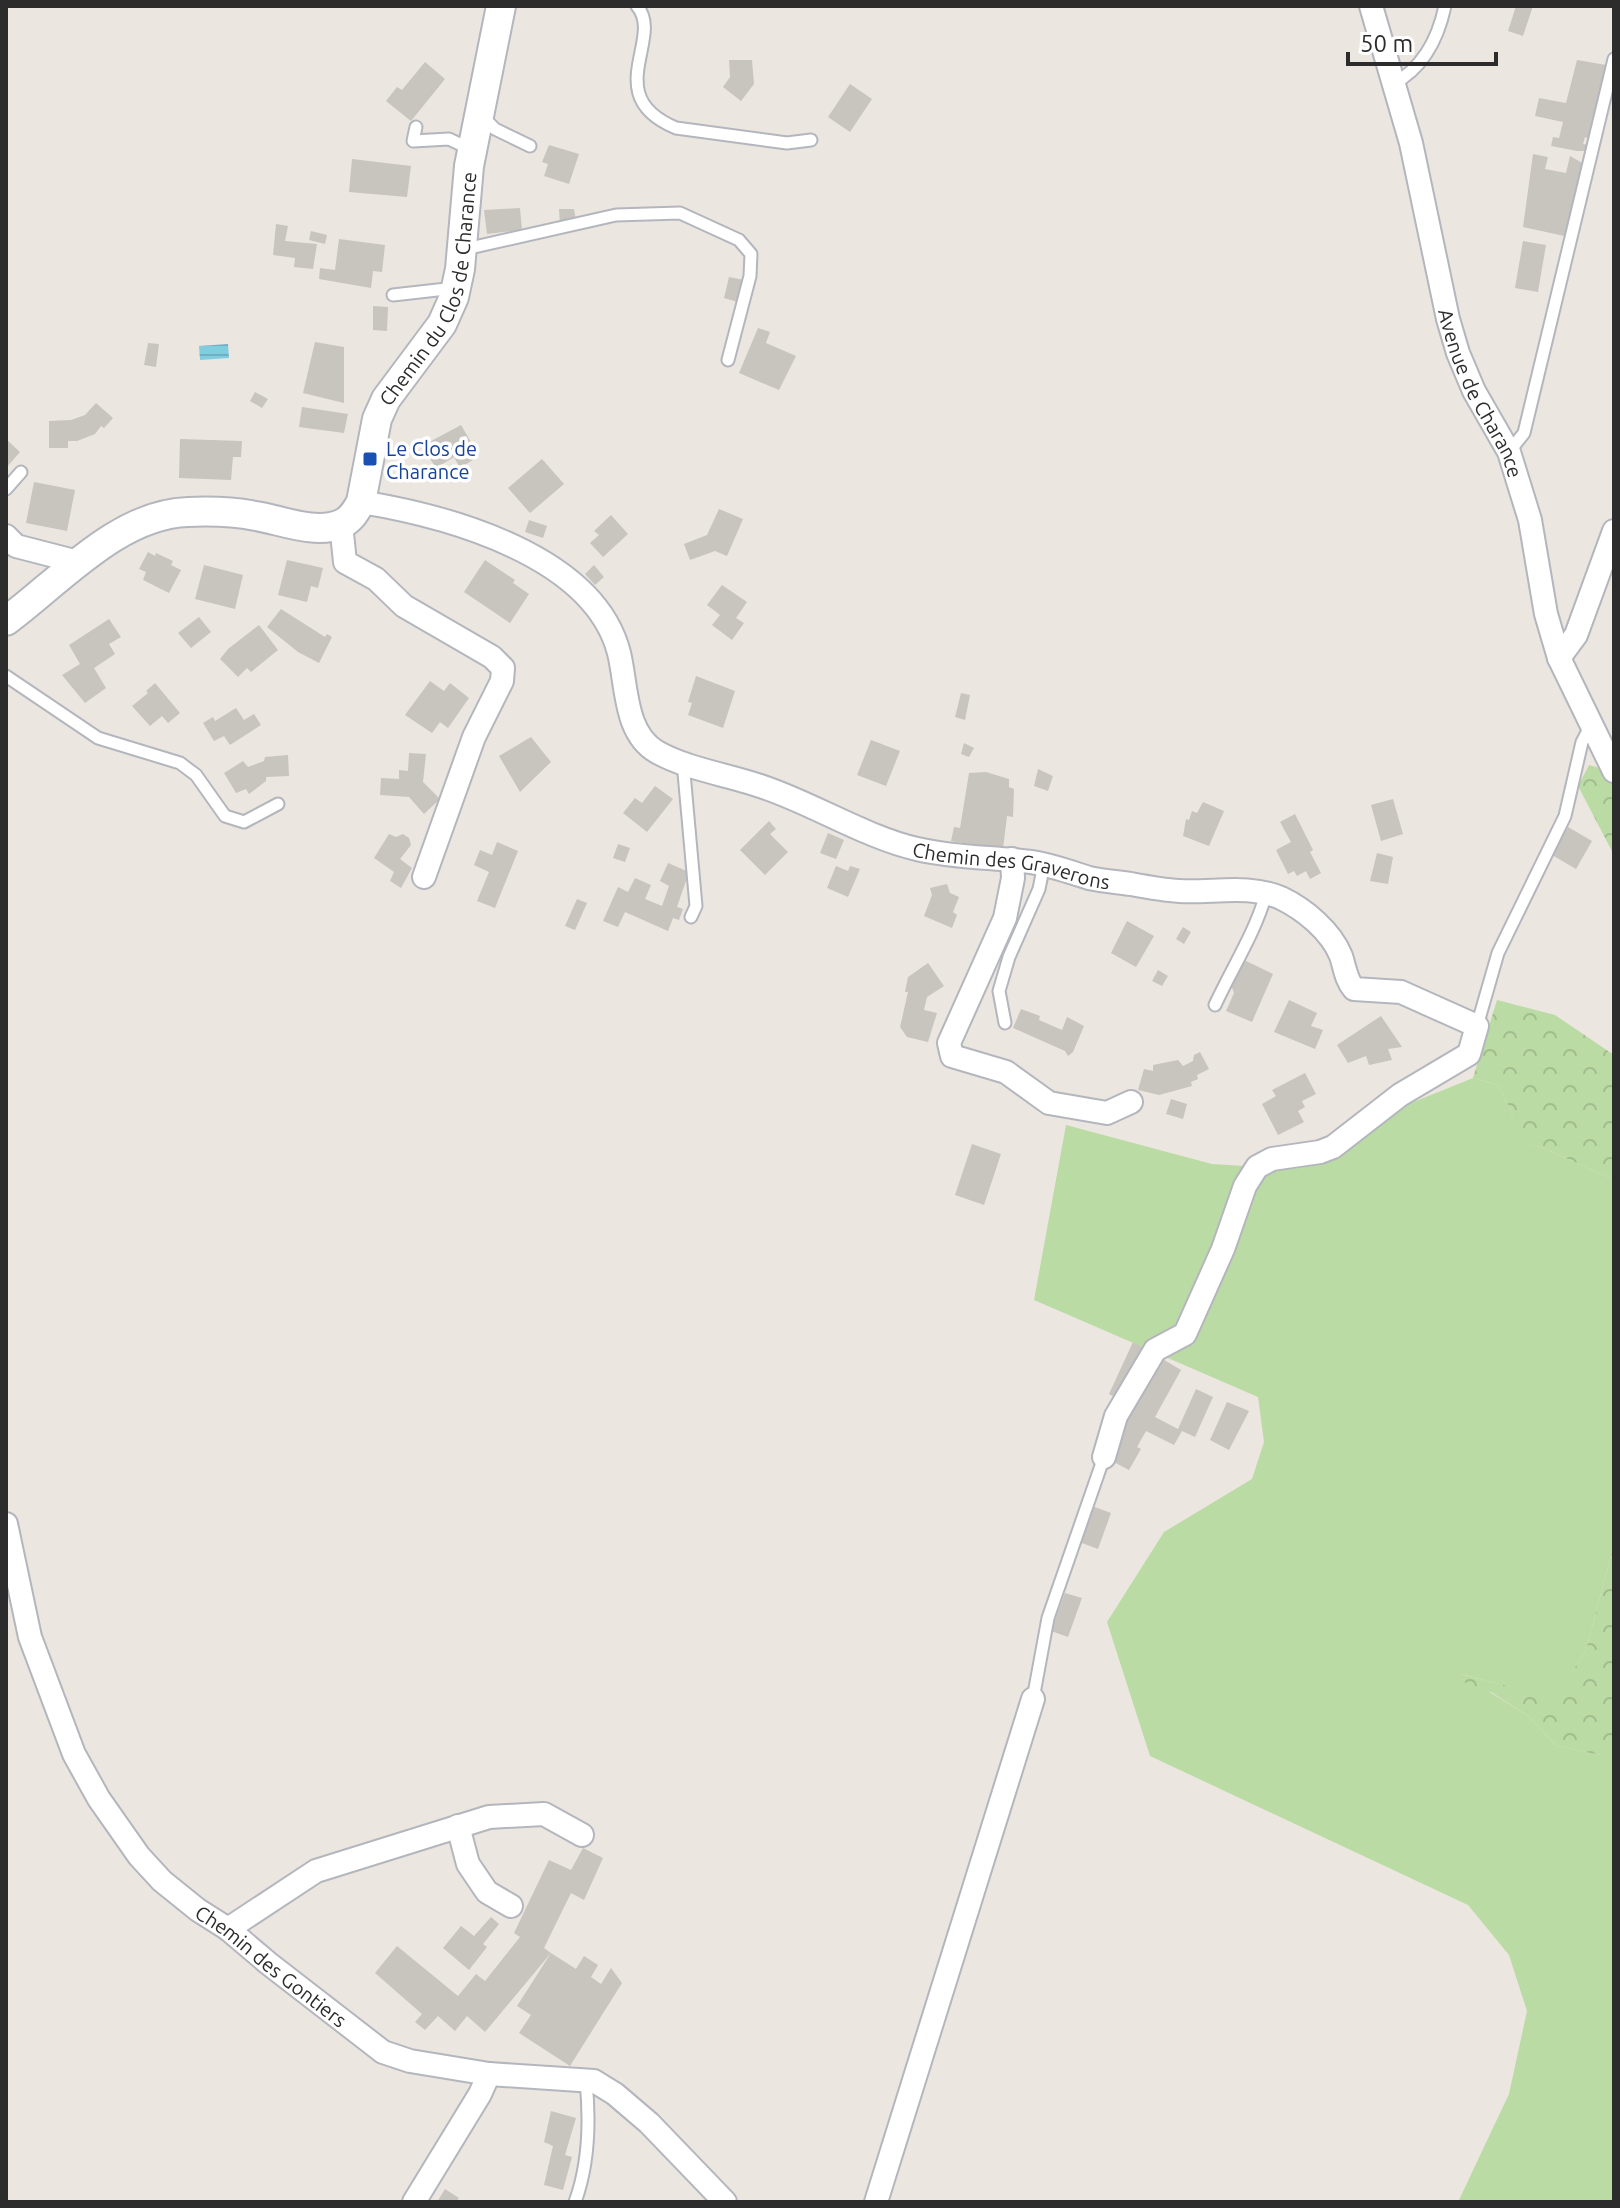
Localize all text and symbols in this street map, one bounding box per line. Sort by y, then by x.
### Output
scale bar [1348,16,1496,66]
text: 50 m [1360,30,1413,57]
street label: Chemin du Clos de Charance [374,171,480,410]
street label: Avenue de Charance [1435,307,1528,480]
place label: Le Clos de Charance [386,437,477,483]
marker: Le Clos de Charance [361,450,379,468]
street label: Chemin des Graverons [910,837,1111,893]
street label: Chemin des Gontiers [191,1900,352,2031]

